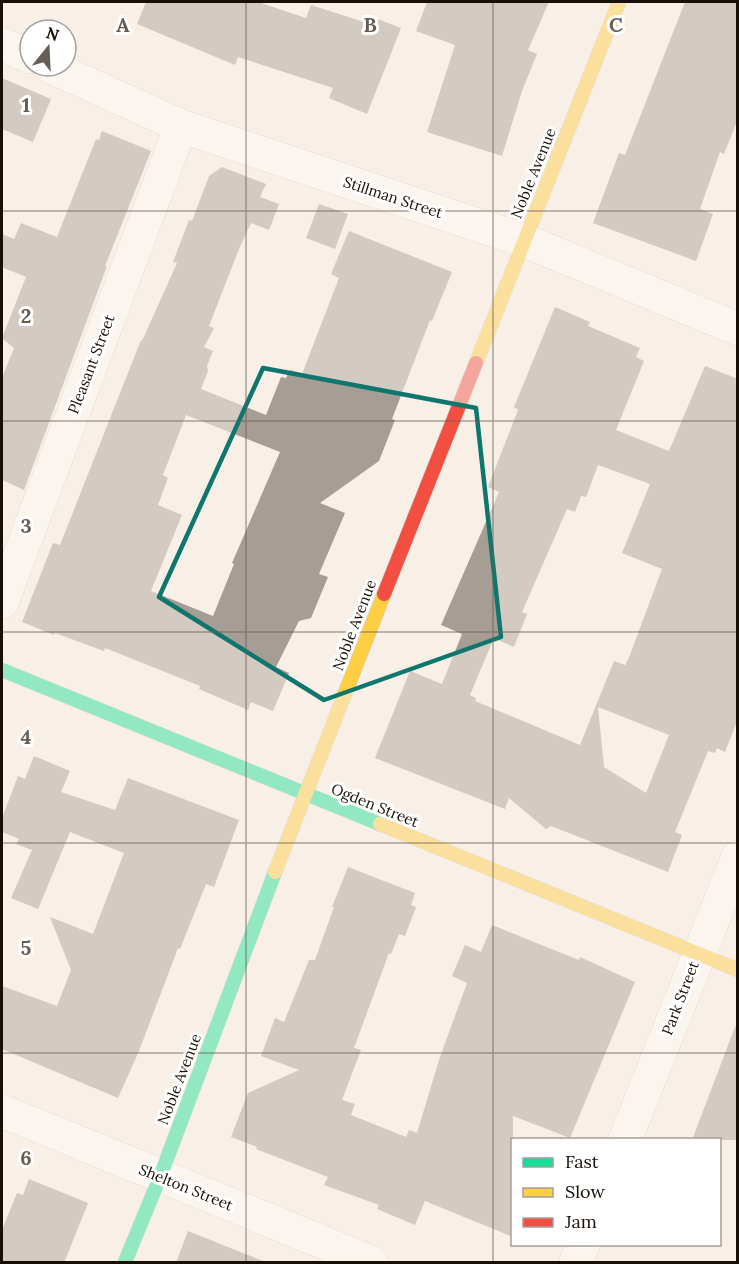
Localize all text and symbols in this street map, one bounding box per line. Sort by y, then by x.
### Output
text: A [116,12,130,37]
text: B [363,12,377,37]
text: C [609,12,623,37]
north arrow [18,18,78,78]
text: N [44,22,62,45]
text: 1 [22,92,30,117]
street label: Noble Avenue [506,125,560,221]
street label: Stillman Street [341,172,445,222]
text: 2 [21,303,31,328]
street label: Pleasant Street [63,311,119,416]
text: 3 [20,513,32,538]
street label: Noble Avenue [328,577,380,673]
text: 4 [21,724,32,749]
street label: Ogden Street [328,779,422,831]
text: 5 [21,935,32,960]
street label: Park Street [657,958,703,1038]
street label: Noble Avenue [153,1031,205,1127]
legend [511,1138,721,1246]
text: 6 [20,1145,32,1170]
text: Fast [565,1150,599,1173]
street label: Shelton Street [136,1159,236,1215]
text: Slow [565,1180,605,1203]
text: Jam [564,1210,597,1233]

